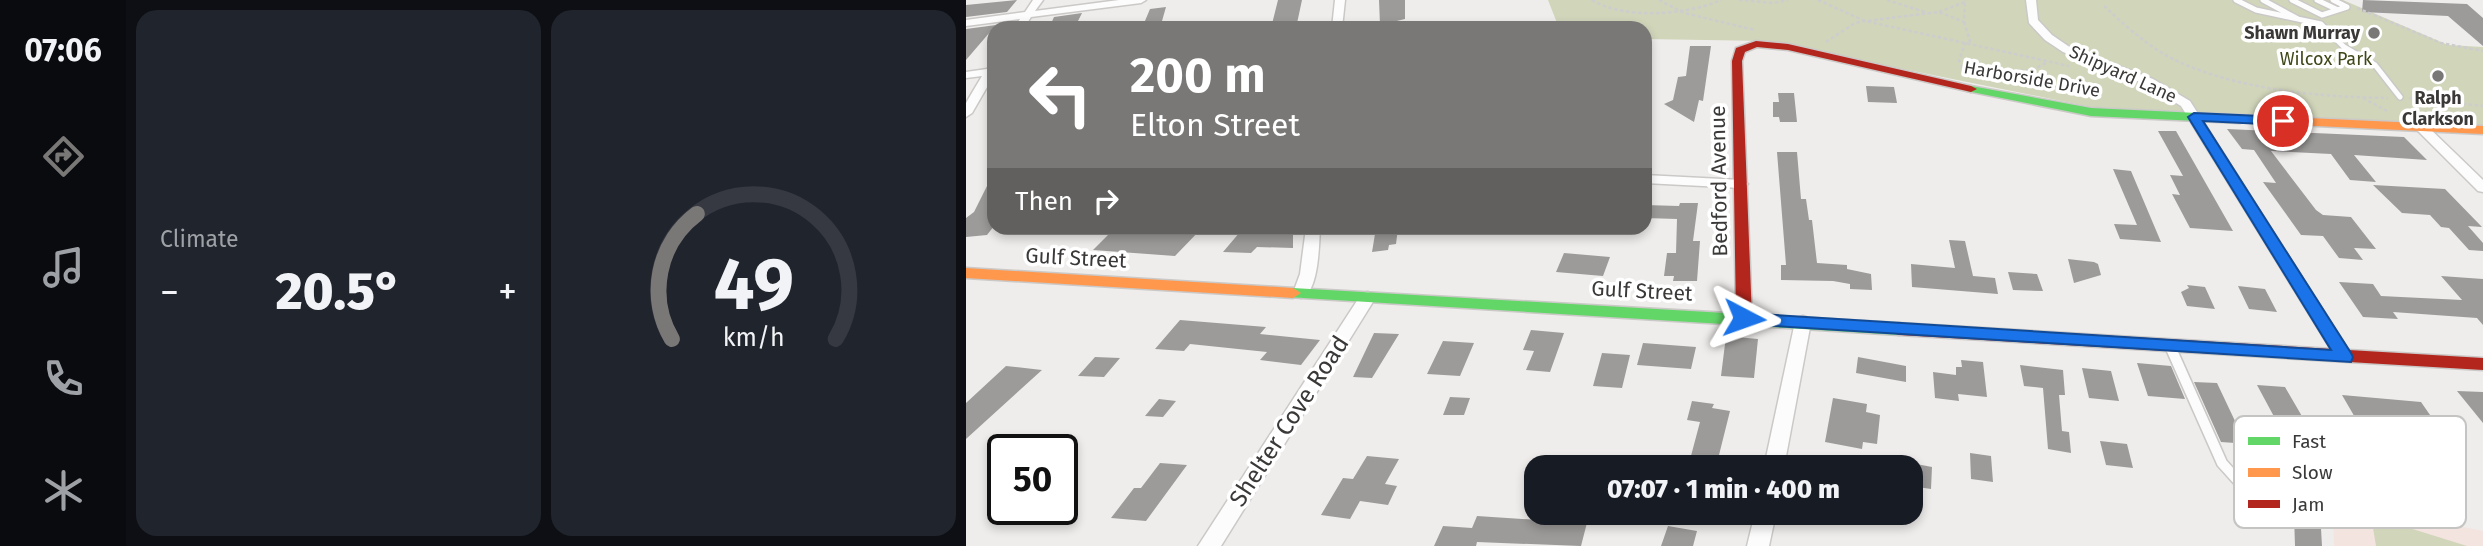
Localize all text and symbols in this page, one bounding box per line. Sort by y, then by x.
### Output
place label: Shawn Murray [2244,22,2361,44]
marker: Shawn Murray [2366,25,2382,41]
text: 07:06 [24,31,102,69]
street label: Shipyard Lane [2066,41,2180,107]
text: 200 m [1130,46,1266,105]
park label: Wilcox Park [2280,48,2373,70]
icon: left [1015,49,1106,140]
street label: Harborside Drive [1962,56,2102,102]
marker: Ralph Clarkson [2430,68,2446,84]
place label: Ralph Clarkson [2402,87,2474,130]
pin [2253,91,2313,151]
icon: arrive [2264,102,2302,140]
street label: Bedford Avenue [1705,105,1733,257]
text: Elton Street [1130,106,1300,144]
icon: directions [39,132,88,181]
icon: right [1087,182,1125,220]
text: Then [1015,186,1073,217]
text: Climate [160,225,239,253]
text: 49 [713,241,794,328]
street label: Gulf Street [1025,242,1128,274]
icon: music [39,243,88,292]
text: 20.5° [276,260,402,323]
text: − [160,269,179,315]
text: + [498,269,517,315]
street label: Gulf Street [1591,275,1694,307]
position arrow [1707,281,1781,355]
text: km/h [723,323,784,353]
street label: Shelter Cove Road [1223,330,1355,512]
icon: phone [39,354,88,403]
legend [2234,416,2466,528]
text: Fast [2292,430,2326,453]
speed limit sign: 50 [987,434,1078,525]
text: Slow [2292,461,2333,484]
icon: climate [39,466,88,515]
text: 07:07 · 1 min · 400 m [1607,474,1840,505]
text: Jam [2292,493,2324,516]

